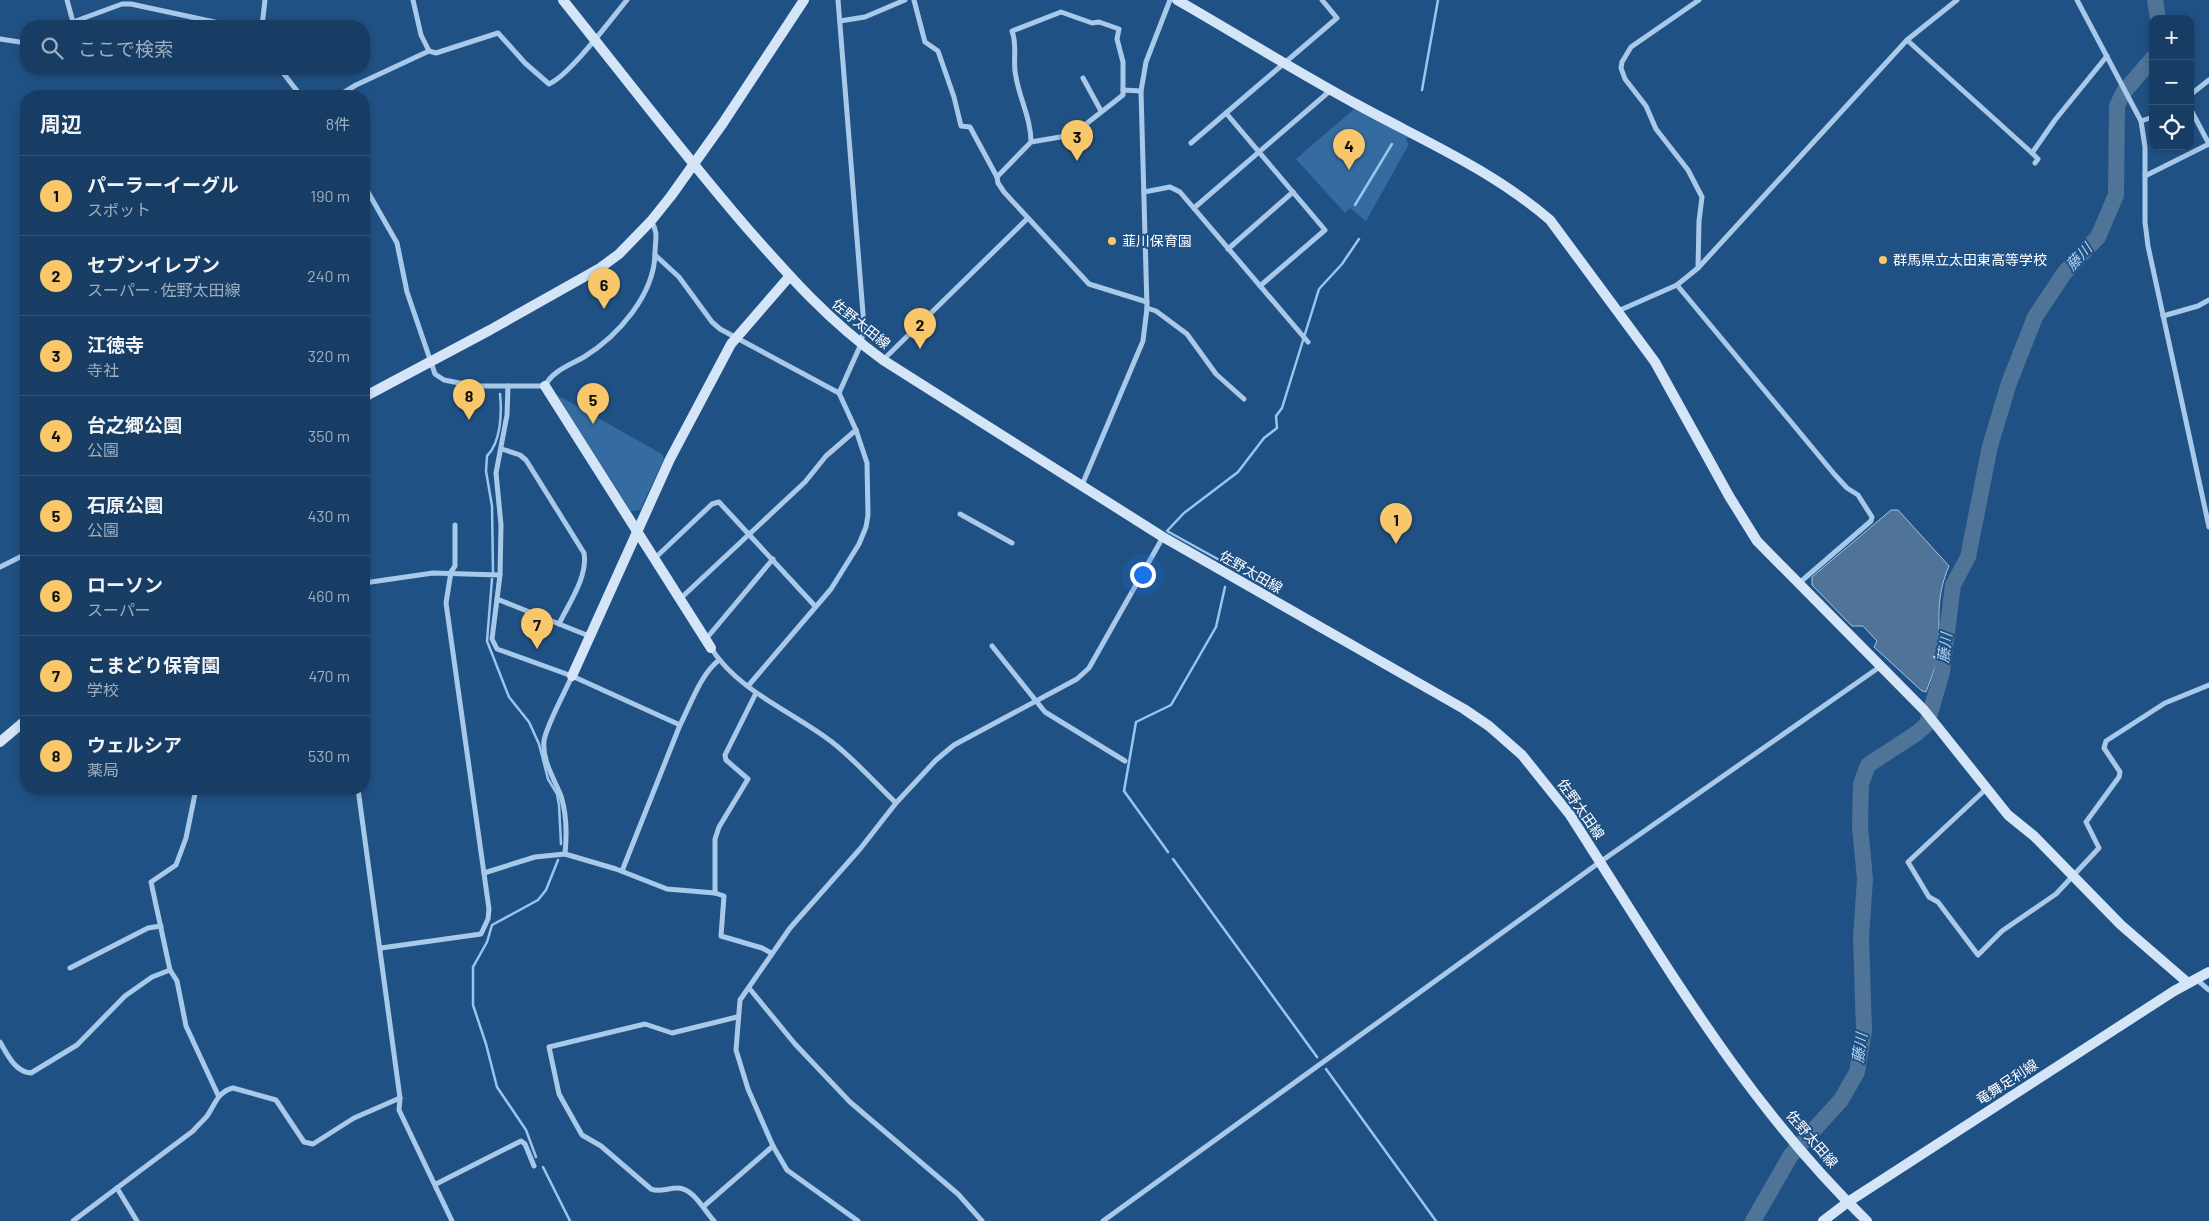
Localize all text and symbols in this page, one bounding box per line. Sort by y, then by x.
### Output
map controls [2149,15,2194,150]
button: + [2149,15,2194,60]
search box [20,20,370,75]
icon: search [38,34,66,62]
text: ここで検索 [78,37,173,60]
button: − [2149,60,2194,105]
button: locate [2149,105,2194,150]
text: 周辺 [40,111,82,136]
text: 8件 [326,114,350,133]
pin: 3 [1061,120,1093,161]
pin: 4 [1333,129,1365,170]
text: パーラーイーグル [87,173,239,196]
text: 1 [53,186,59,205]
text: 190 m [311,186,350,205]
text: スポット [87,200,151,219]
place label: 韮川保育園 [1122,232,1192,249]
marker: 韮川保育園 [1106,235,1118,247]
water label: 藤川 [2061,238,2096,273]
place label: 群馬県立太田東高等学校 [1893,251,2047,268]
text: セブンイレブン [87,253,220,276]
marker: 群馬県立太田東高等学校 [1877,254,1889,266]
text: 2 [52,266,60,285]
text: 240 m [307,266,350,285]
pin: 6 [588,268,620,309]
text: スーパー · 佐野太田線 [87,280,241,299]
street label: 佐野太田線 [829,295,894,352]
pin: 2 [904,308,936,349]
text: 江徳寺 [87,333,144,356]
text: 3 [52,346,60,365]
text: 320 m [308,346,350,365]
text: 寺社 [87,360,119,379]
pin: 8 [453,379,485,420]
pin: 5 [577,383,609,424]
text: 台之郷公園 [87,413,182,436]
text: 4 [51,426,61,445]
text: 350 m [308,426,350,445]
text: 公園 [87,440,119,459]
text: 石原公園 [87,493,163,516]
pin: 1 [1380,503,1412,544]
text: 5 [52,506,60,525]
text: 430 m [307,506,350,525]
text: 公園 [87,520,119,539]
street label: 佐野太田線 [1217,547,1286,596]
your location [1130,562,1156,588]
text: ローソン [87,573,163,596]
text: 6 [52,586,60,605]
text: 460 m [307,586,350,605]
text: スーパー [87,600,151,619]
pin: 7 [521,608,553,649]
water label: 藤川 [1933,630,1955,664]
text: こまどり保育園 [87,653,220,676]
text: 7 [52,666,60,685]
text: 470 m [309,666,350,685]
text: 学校 [87,680,119,699]
text: ウェルシア [87,733,182,756]
text: 8 [52,746,60,765]
text: 530 m [308,746,350,765]
text: 薬局 [87,760,119,779]
street label: 佐野太田線 [1554,775,1608,842]
water label: 藤川 [1848,1030,1870,1064]
street label: 竜舞足利線 [1973,1055,2041,1108]
street label: 佐野太田線 [1783,1107,1842,1171]

